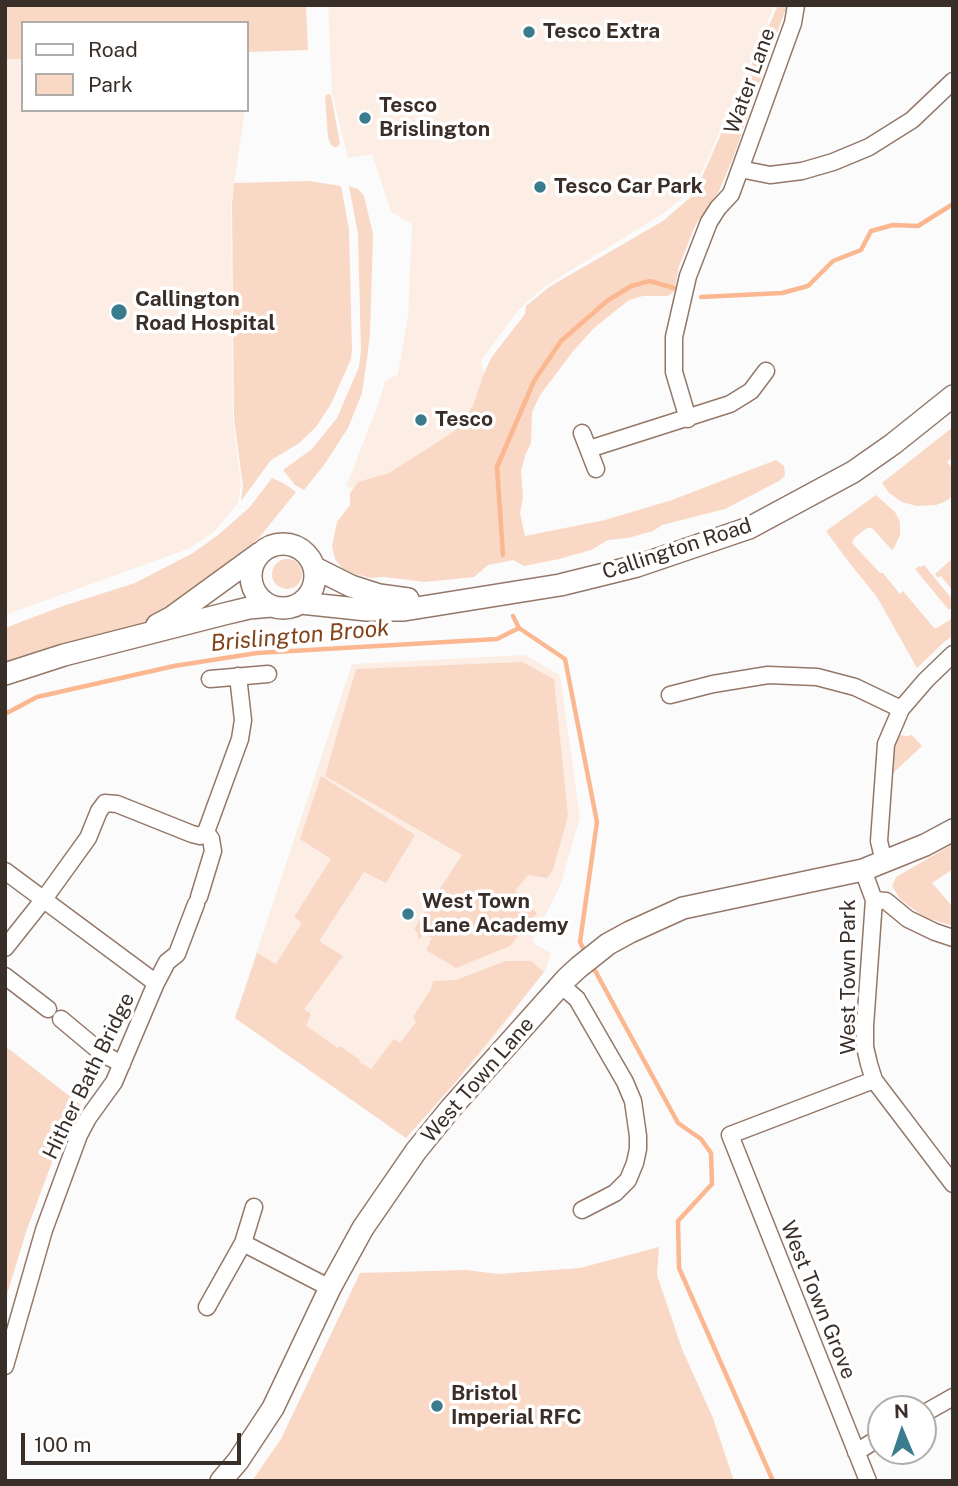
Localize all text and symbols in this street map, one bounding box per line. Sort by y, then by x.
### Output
place label: Tesco Extra [543,19,660,45]
legend [21,21,248,112]
marker: Tesco Extra [521,24,537,40]
street label: Water Lane [719,25,781,137]
text: Road [88,37,138,62]
text: Park [88,72,133,97]
place label: Tesco Brislington [379,93,490,143]
marker: Tesco Brislington [357,110,373,126]
place label: Tesco Car Park [554,174,703,200]
marker: Tesco Car Park [532,179,548,195]
place label: Callington Road Hospital [135,287,276,337]
marker: Callington Road Hospital [109,302,129,322]
place label: Tesco [435,407,493,433]
marker: Tesco [413,412,429,428]
street label: Callington Road [599,513,755,585]
water label: Brislington Brook [209,614,391,658]
place label: West Town Lane Academy [422,889,569,939]
street label: West Town Park [836,899,862,1055]
marker: West Town Lane Academy [400,906,416,922]
street label: Hither Bath Bridge [38,989,140,1163]
street label: West Town Lane [417,1012,539,1148]
street label: West Town Grove [775,1217,861,1383]
place label: Bristol Imperial RFC [451,1381,581,1431]
north arrow [867,1395,937,1465]
marker: Bristol Imperial RFC [429,1398,445,1414]
text: N [894,1400,909,1422]
scale bar [24,1420,245,1464]
text: 100 m [34,1432,91,1457]

